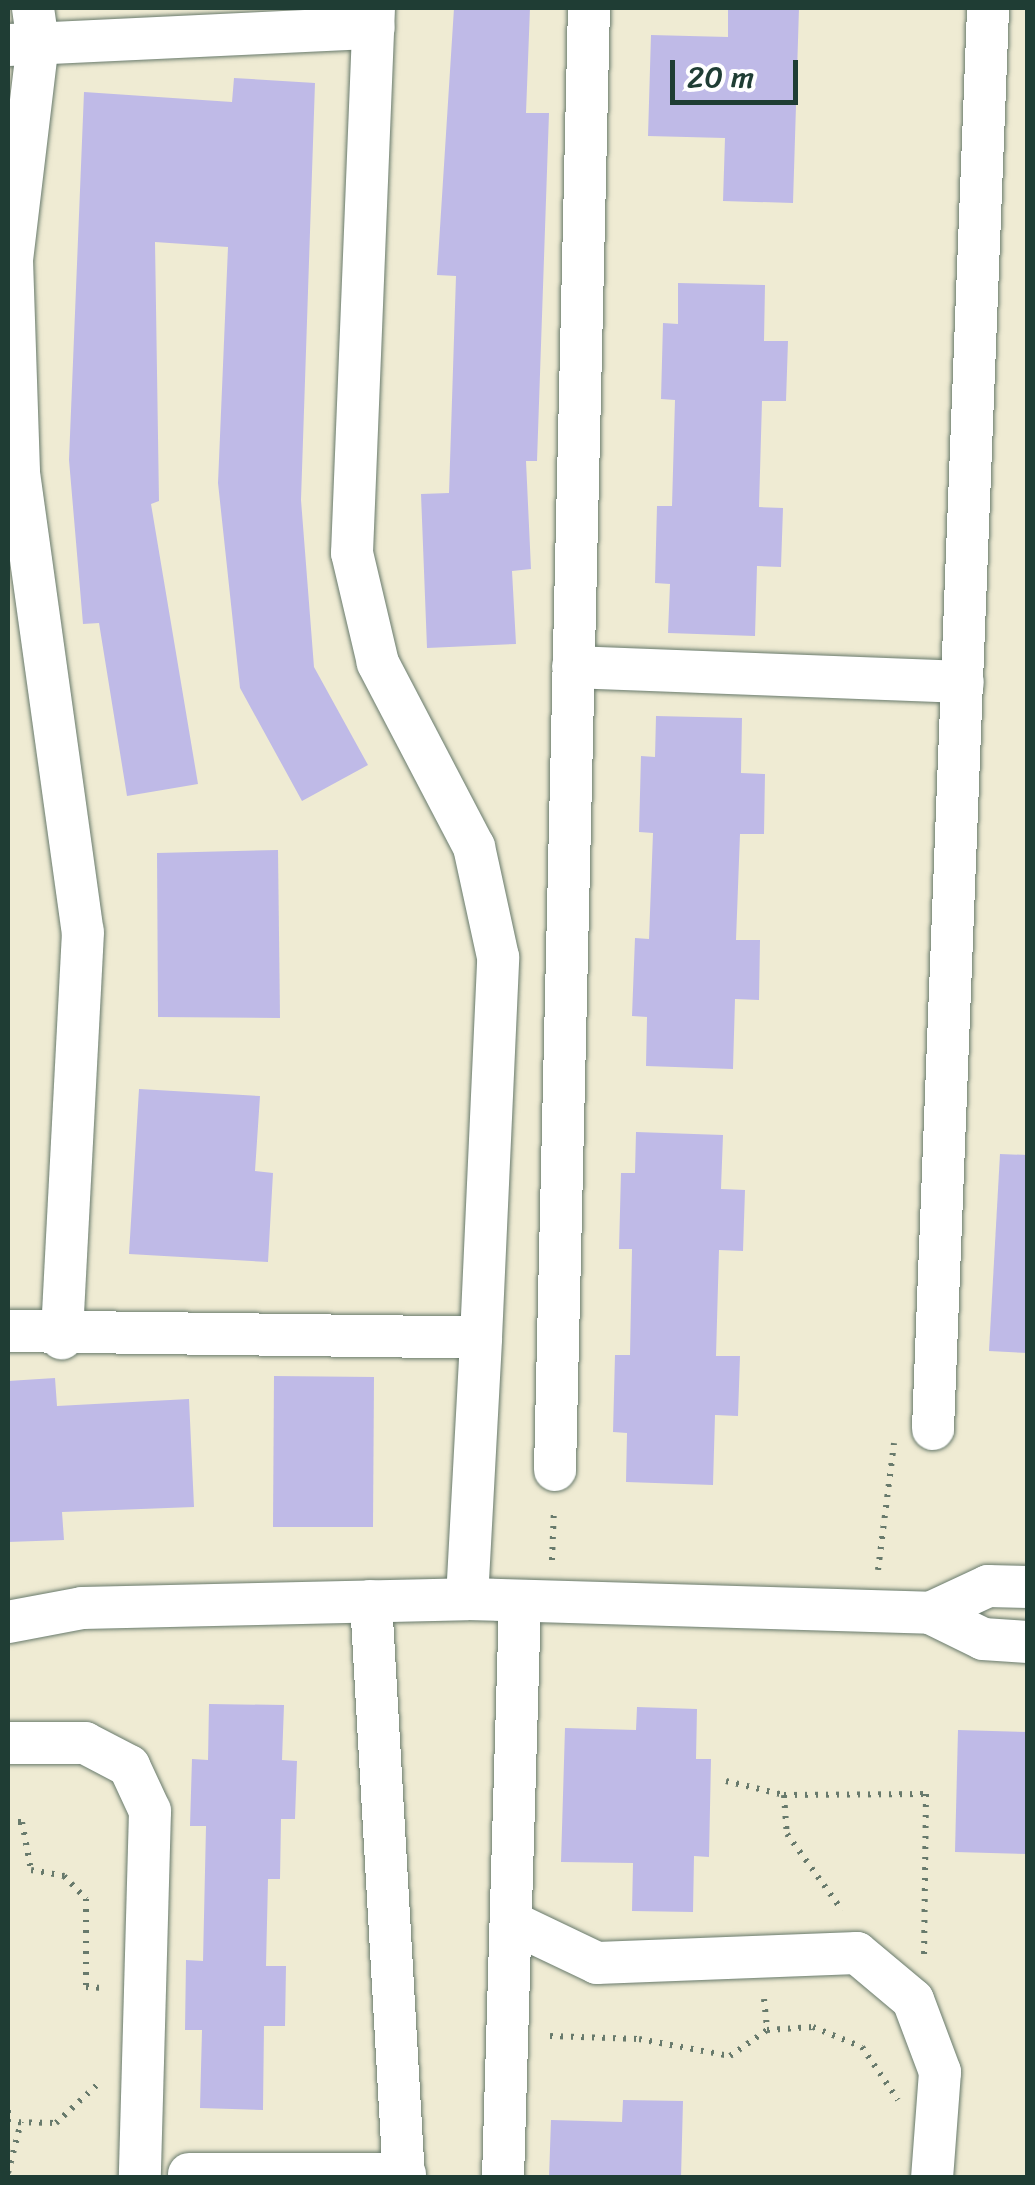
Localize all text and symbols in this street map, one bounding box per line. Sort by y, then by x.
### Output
scale bar [675,40,802,102]
text: 20 m [687,50,754,104]

